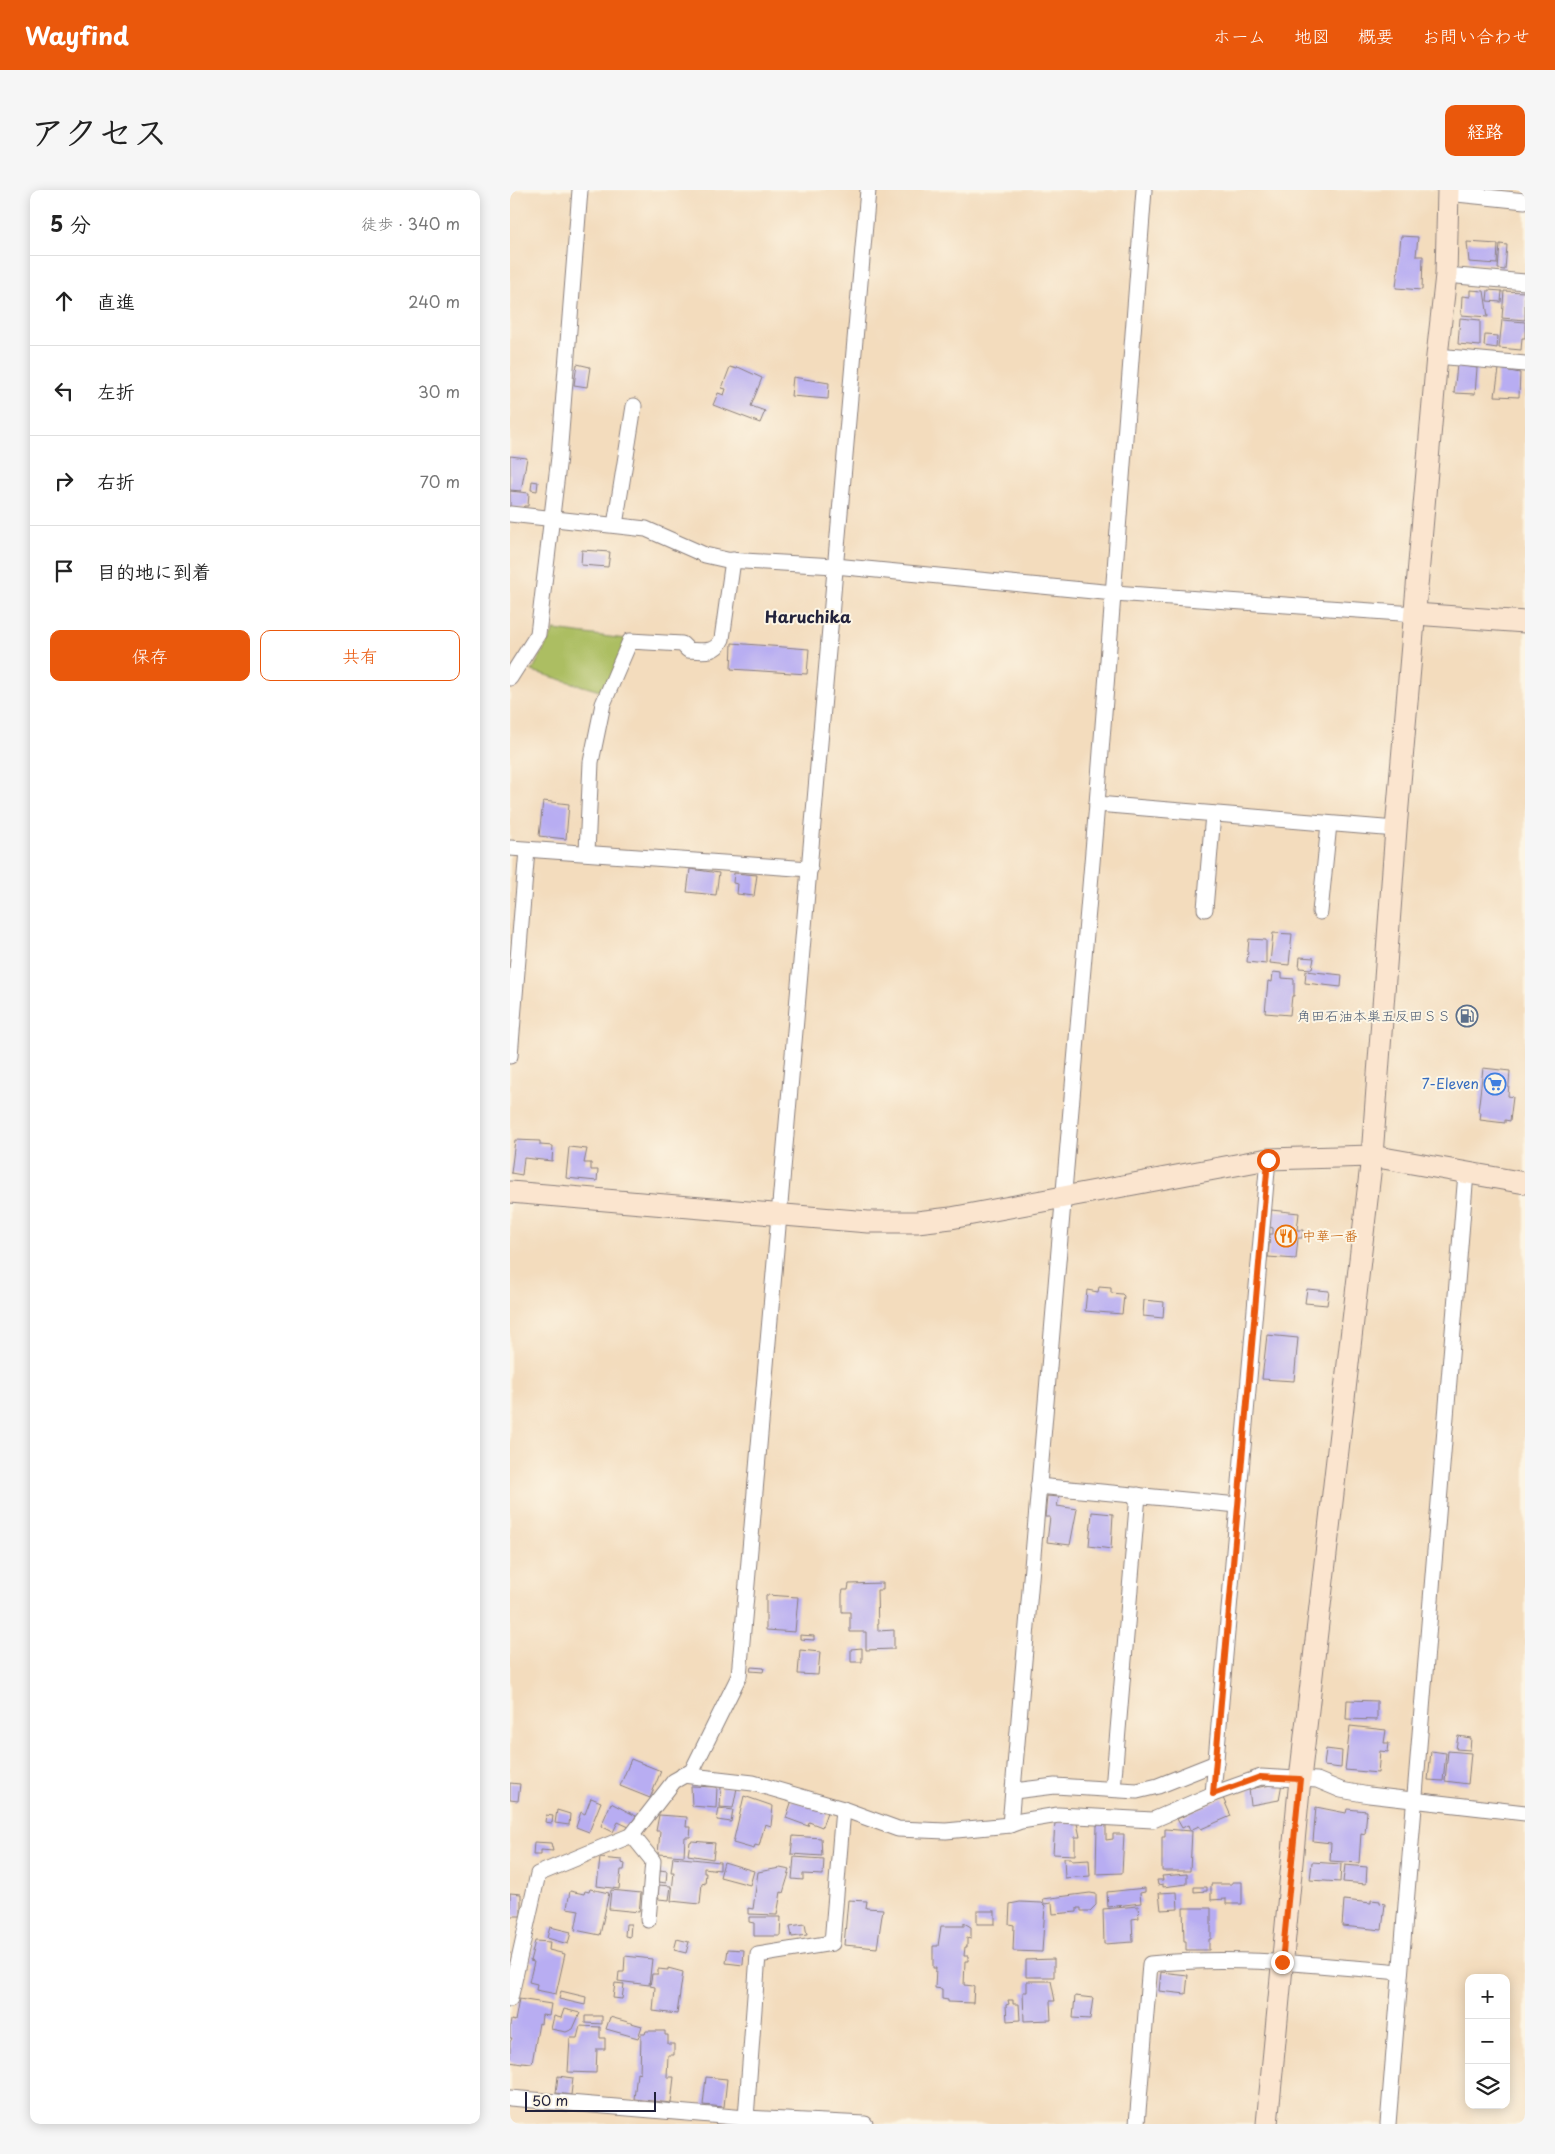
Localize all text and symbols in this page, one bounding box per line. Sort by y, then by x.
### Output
text: Wayfind [25,17,129,53]
text: ホーム [1213,22,1266,49]
text: 地図 [1294,22,1330,49]
text: 概要 [1358,22,1394,49]
text: お問い合わせ [1422,22,1530,49]
text: アクセス [30,104,168,157]
button: 経路 [1445,105,1525,156]
text: 5 分 [50,207,91,239]
text: 徒歩 · 340 m [361,211,460,235]
icon: ahead [50,287,78,315]
text: 直進 [97,287,135,315]
text: 240 m [408,289,460,313]
icon: left [50,377,78,405]
text: 左折 [97,377,135,405]
text: 30 m [418,379,460,403]
icon: right [50,467,78,495]
text: 右折 [97,467,135,495]
text: 70 m [420,469,460,493]
icon: arrive [50,557,78,585]
text: 目的地に到着 [97,557,211,585]
district label: Haruchika [765,604,851,628]
button: 保存 [50,630,250,681]
button: 共有 [260,630,460,681]
fuel station icon: 角田石油本巣五反田ＳＳ [1455,1004,1479,1028]
place label: 角田石油本巣五反田ＳＳ [1297,1005,1451,1026]
supermarket icon: 7-Eleven [1483,1072,1507,1096]
place label: 7-Eleven [1422,1073,1479,1094]
route start [1257,1149,1280,1172]
restaurant icon: 中華一番 [1274,1224,1298,1248]
place label: 中華一番 [1302,1225,1358,1246]
route end [1271,1951,1294,1974]
map controls [1465,1974,1510,2109]
button: + [1465,1974,1510,2019]
button: − [1465,2019,1510,2064]
button: layers [1465,2064,1510,2109]
scale bar [525,2089,656,2112]
text: 50 m [532,2090,568,2111]

